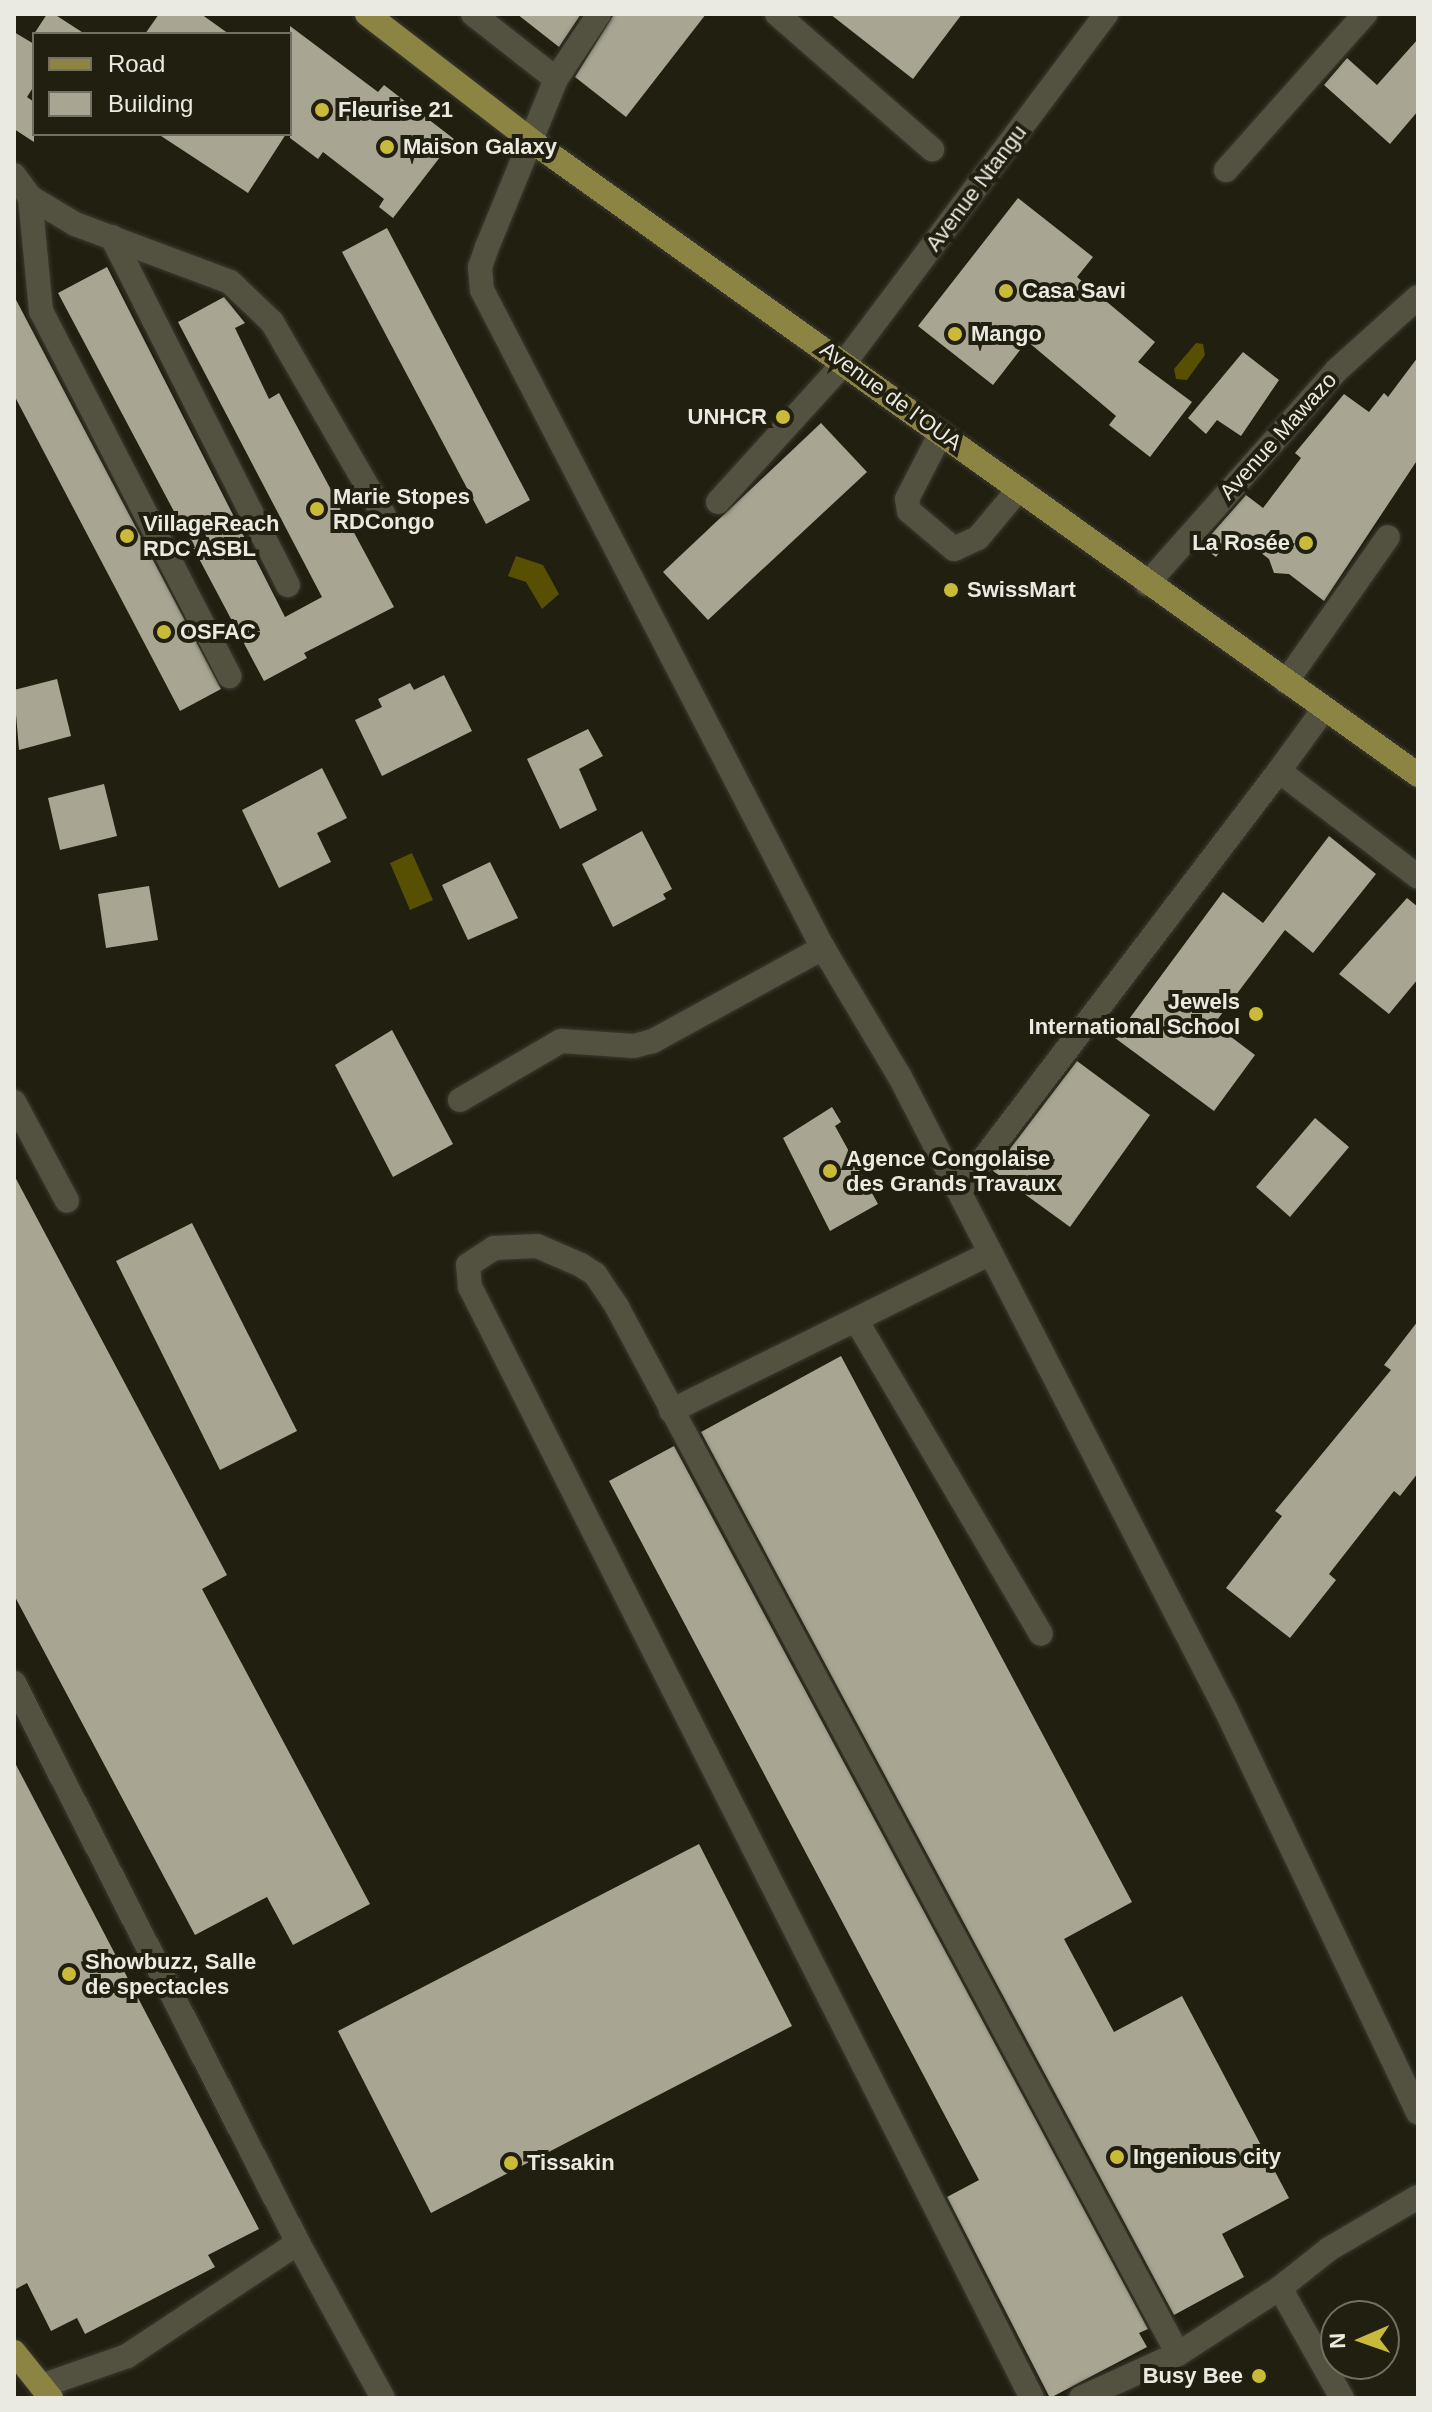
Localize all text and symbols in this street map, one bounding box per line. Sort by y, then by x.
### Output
legend [32,32,292,136]
text: Road [108,50,165,77]
text: Building [108,90,193,117]
place label: Fleurise 21 [338,97,453,123]
marker: Fleurise 21 [313,101,331,119]
street label: Avenue Ntangu [920,120,1032,256]
place label: Maison Galaxy [403,134,557,160]
marker: Maison Galaxy [378,138,396,156]
place label: Casa Savi [1022,278,1126,304]
marker: Casa Savi [997,282,1015,300]
place label: Mango [971,321,1042,347]
marker: Mango [946,325,964,343]
street label: Avenue de l’OUA [815,336,967,456]
street label: Avenue Mawazo [1214,367,1342,505]
place label: UNHCR [688,404,767,430]
marker: UNHCR [774,408,792,426]
place label: Marie Stopes RDCongo [333,483,470,534]
marker: Marie Stopes RDCongo [308,500,326,518]
place label: VillageReach RDC ASBL [143,510,280,562]
marker: VillageReach RDC ASBL [118,527,136,545]
place label: La Rosée [1192,530,1290,556]
marker: La Rosée [1297,534,1315,552]
place label: SwissMart [967,577,1076,603]
marker: SwissMart [942,581,960,599]
place label: OSFAC [180,619,256,645]
marker: OSFAC [155,623,173,641]
place label: Jewels International School [1029,988,1240,1040]
marker: Jewels International School [1247,1005,1265,1023]
place label: Agence Congolaise des Grands Travaux [846,1145,1056,1196]
marker: Agence Congolaise des Grands Travaux [821,1162,839,1180]
place label: Showbuzz, Salle de spectacles [85,1948,256,2000]
marker: Showbuzz, Salle de spectacles [60,1965,78,1983]
place label: Ingenious city [1133,2144,1281,2170]
marker: Ingenious city [1108,2148,1126,2166]
place label: Tissakin [527,2150,615,2176]
marker: Tissakin [502,2154,520,2172]
north arrow [1320,2300,1400,2380]
text: N [1325,2332,1350,2349]
place label: Busy Bee [1143,2363,1243,2389]
marker: Busy Bee [1250,2367,1268,2385]

